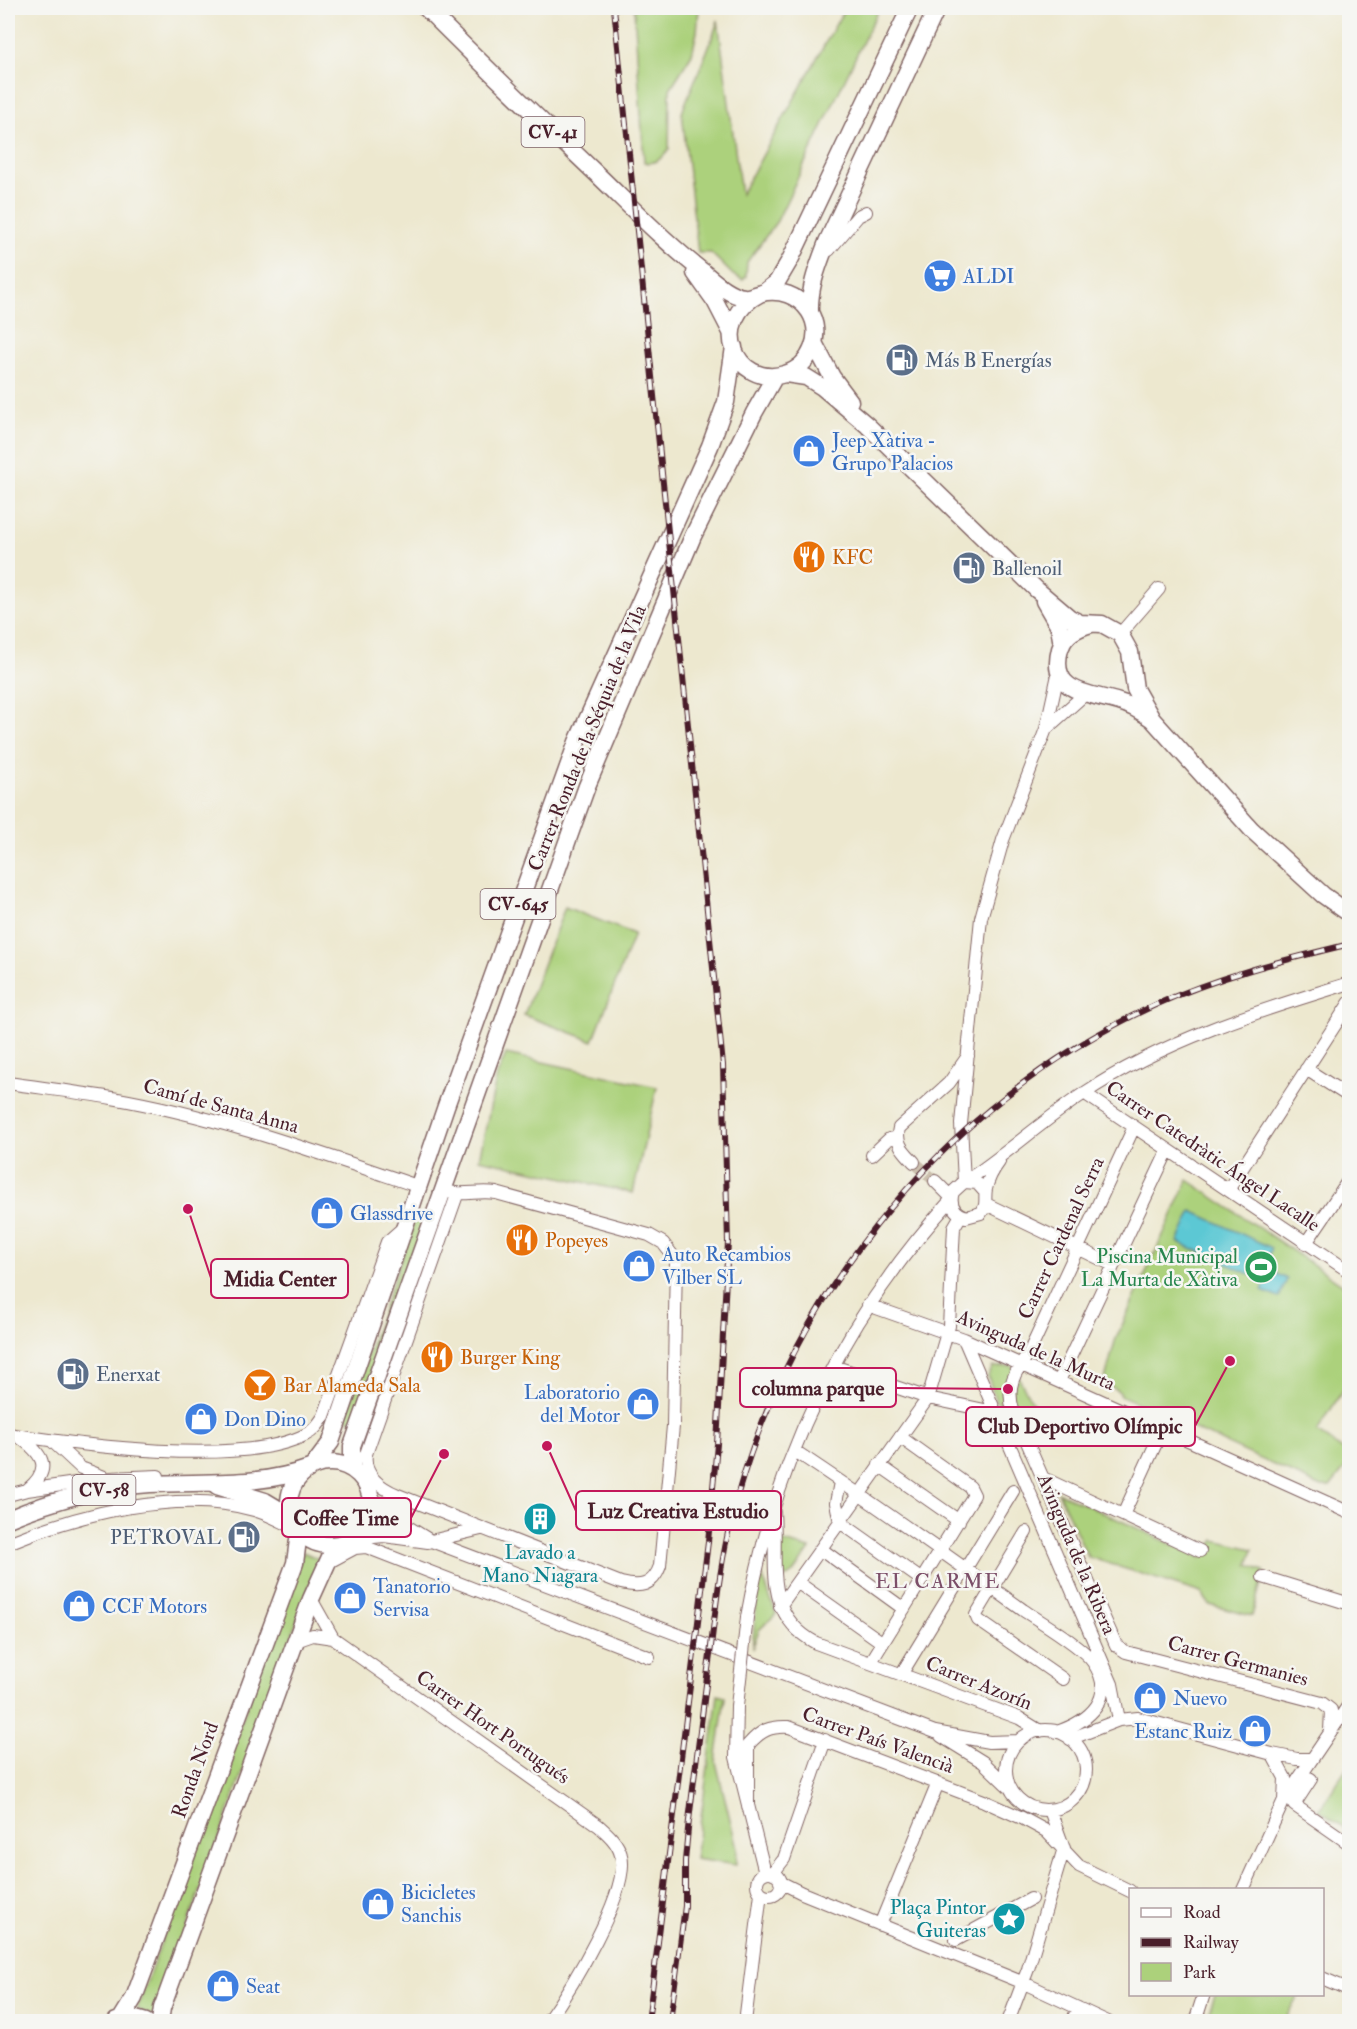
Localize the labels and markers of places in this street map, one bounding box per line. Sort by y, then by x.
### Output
supermarket icon: ALDI [922,258,958,294]
place label: ALDI [962,264,1014,289]
fuel station icon: Más B Energías [884,342,920,378]
place label: Más B Energías [925,348,1052,373]
place label: Jeep Xàtiva - Grupo Palacios [831,428,953,477]
shop icon: Jeep Xàtiva - Grupo Palacios [791,433,827,469]
restaurant icon: KFC [791,539,827,575]
place label: KFC [832,545,873,570]
fuel station icon: Ballenoil [951,550,987,586]
place label: Ballenoil [992,556,1062,581]
shop icon: Glassdrive [309,1195,345,1231]
place label: Glassdrive [350,1201,433,1226]
restaurant icon: Popeyes [504,1222,540,1258]
place label: Popeyes [545,1228,608,1254]
place label: Auto Recambios Vilber SL [661,1242,791,1290]
place label: Piscina Municipal La Murta de Xàtiva [1081,1244,1239,1292]
shop icon: Auto Recambios Vilber SL [621,1248,657,1284]
sports icon: Piscina Municipal La Murta de Xàtiva [1243,1249,1279,1285]
callout: Midia Center [211,1259,348,1298]
restaurant icon: Burger King [419,1339,455,1375]
place label: Burger King [460,1345,561,1370]
fuel station icon: Enerxat [55,1356,91,1392]
place label: Enerxat [96,1362,161,1387]
bar icon: Bar Alameda Sala [242,1367,278,1403]
callout: columna parque [740,1368,896,1407]
place label: Bar Alameda Sala [283,1373,422,1398]
place label: Laboratorio del Motor [524,1380,621,1428]
shop icon: Laboratorio del Motor [625,1386,661,1422]
shop icon: Don Dino [183,1401,219,1437]
place label: Don Dino [224,1407,306,1432]
callout: Club Deportivo Olímpic [966,1407,1195,1446]
callout: Luz Creativa Estudio [576,1491,781,1530]
callout: Coffee Time [282,1498,411,1537]
building icon: Lavado a Mano Niagara [522,1501,558,1537]
fuel station icon: PETROVAL [226,1519,262,1555]
place label: PETROVAL [110,1525,222,1550]
place label: Lavado a Mano Niagara [482,1540,599,1588]
place label: Tanatorio Servisa [373,1574,451,1622]
shop icon: Tanatorio Servisa [332,1580,368,1616]
shop icon: CCF Motors [61,1588,97,1624]
place label: CCF Motors [102,1594,207,1619]
shop icon: Nuevo [1132,1680,1168,1716]
place label: Nuevo [1173,1686,1227,1711]
shop icon: Estanc Ruiz [1237,1713,1273,1749]
place label: Estanc Ruiz [1134,1719,1232,1744]
place label: Bicicletes Sanchis [401,1880,476,1928]
shop icon: Bicicletes Sanchis [360,1886,396,1922]
place label: Plaça Pintor Guiteras [890,1895,987,1943]
place icon: Plaça Pintor Guiteras [991,1901,1027,1937]
shop icon: Seat [205,1968,241,2004]
place label: Seat [246,1974,281,1999]

